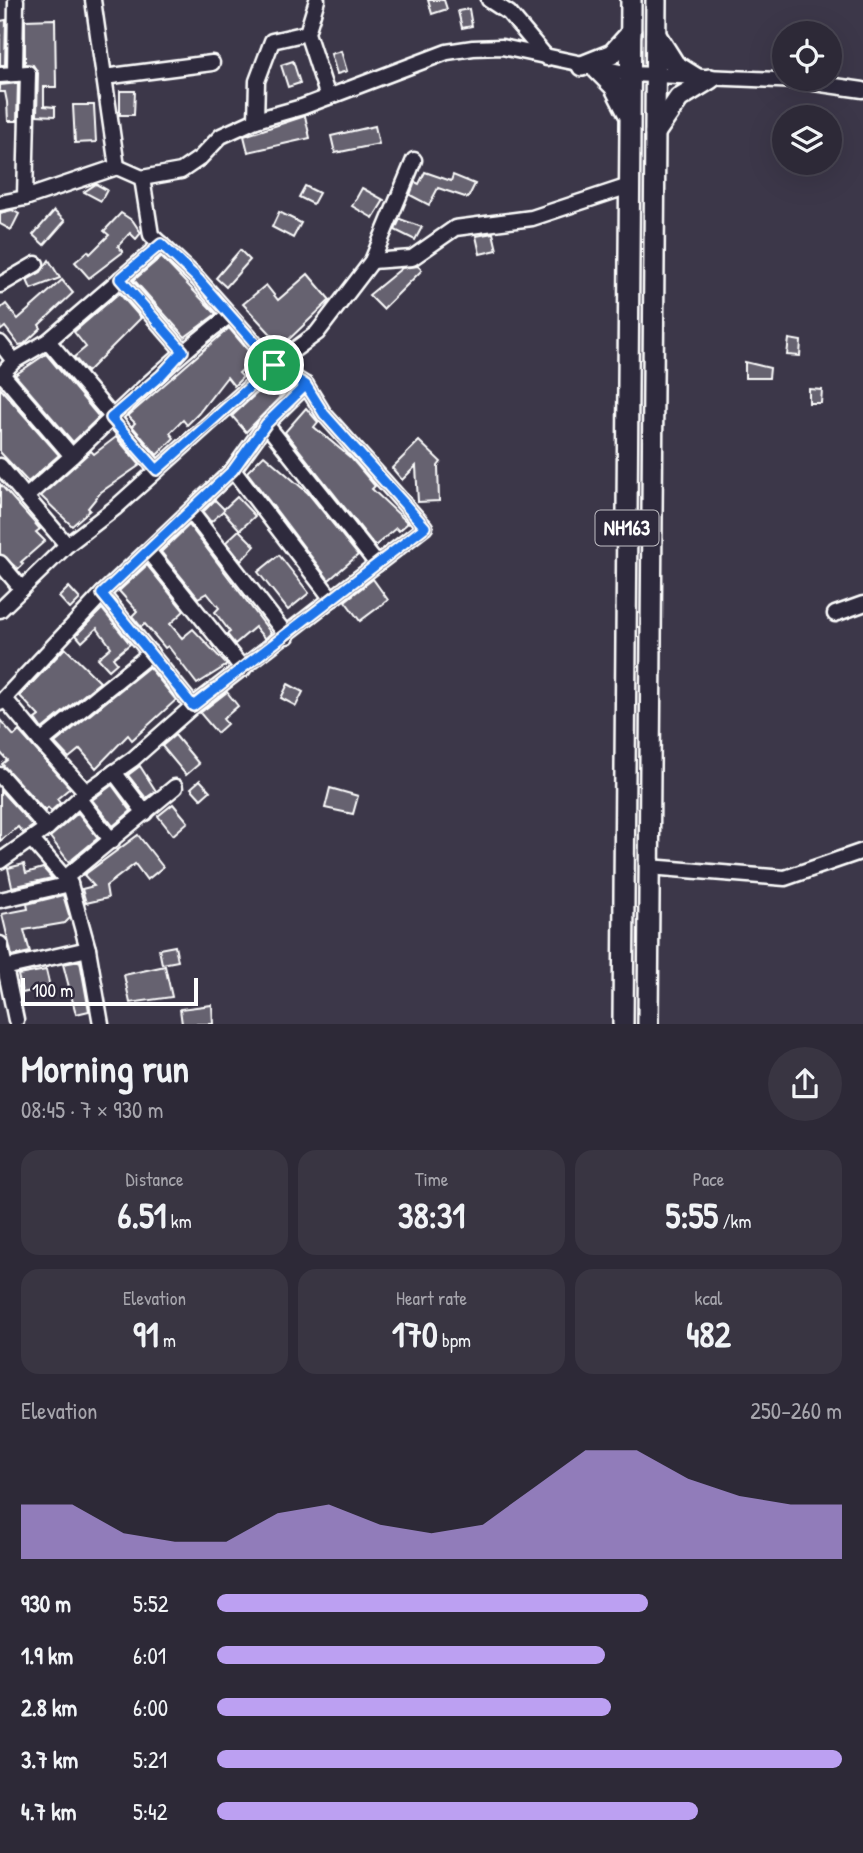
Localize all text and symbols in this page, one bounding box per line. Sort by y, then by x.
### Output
map controls [772,21,842,175]
button: locate [772,21,842,91]
button: layers [772,105,842,175]
pin [244,335,304,395]
icon: arrive [255,346,293,384]
road number: NH163 [596,510,658,546]
scale bar [21,974,198,1006]
text: 100 m [32,977,73,1003]
text: Morning run [21,1042,189,1094]
button: share [768,1047,842,1121]
text: 08:45 · 7 × 930 m [21,1094,163,1125]
text: Distance [125,1166,184,1192]
text: Time [415,1166,448,1192]
text: Pace [693,1166,724,1192]
text: 6.51 [117,1192,166,1239]
text: 38:31 [398,1192,465,1239]
text: 5:55 [666,1192,718,1239]
text: km [166,1208,192,1234]
text: /km [718,1208,751,1234]
text: Elevation [123,1285,186,1311]
text: Heart rate [396,1285,467,1311]
text: kcal [695,1285,722,1311]
text: 91 [133,1311,159,1358]
text: 170 [392,1311,438,1358]
text: 482 [686,1311,731,1358]
text: m [159,1327,176,1353]
text: bpm [438,1327,471,1353]
text: Elevation [21,1395,97,1426]
text: 250–260 m [750,1395,842,1426]
text: 930 m [21,1588,71,1619]
text: 5:52 [133,1588,169,1619]
text: 1.9 km [21,1640,73,1671]
text: 6:01 [133,1640,166,1671]
text: 2.8 km [21,1692,77,1723]
text: 6:00 [133,1692,168,1723]
text: 3.7 km [21,1744,78,1775]
text: 5:21 [133,1744,167,1775]
text: 4.7 km [21,1796,76,1827]
text: 5:42 [133,1796,167,1827]

